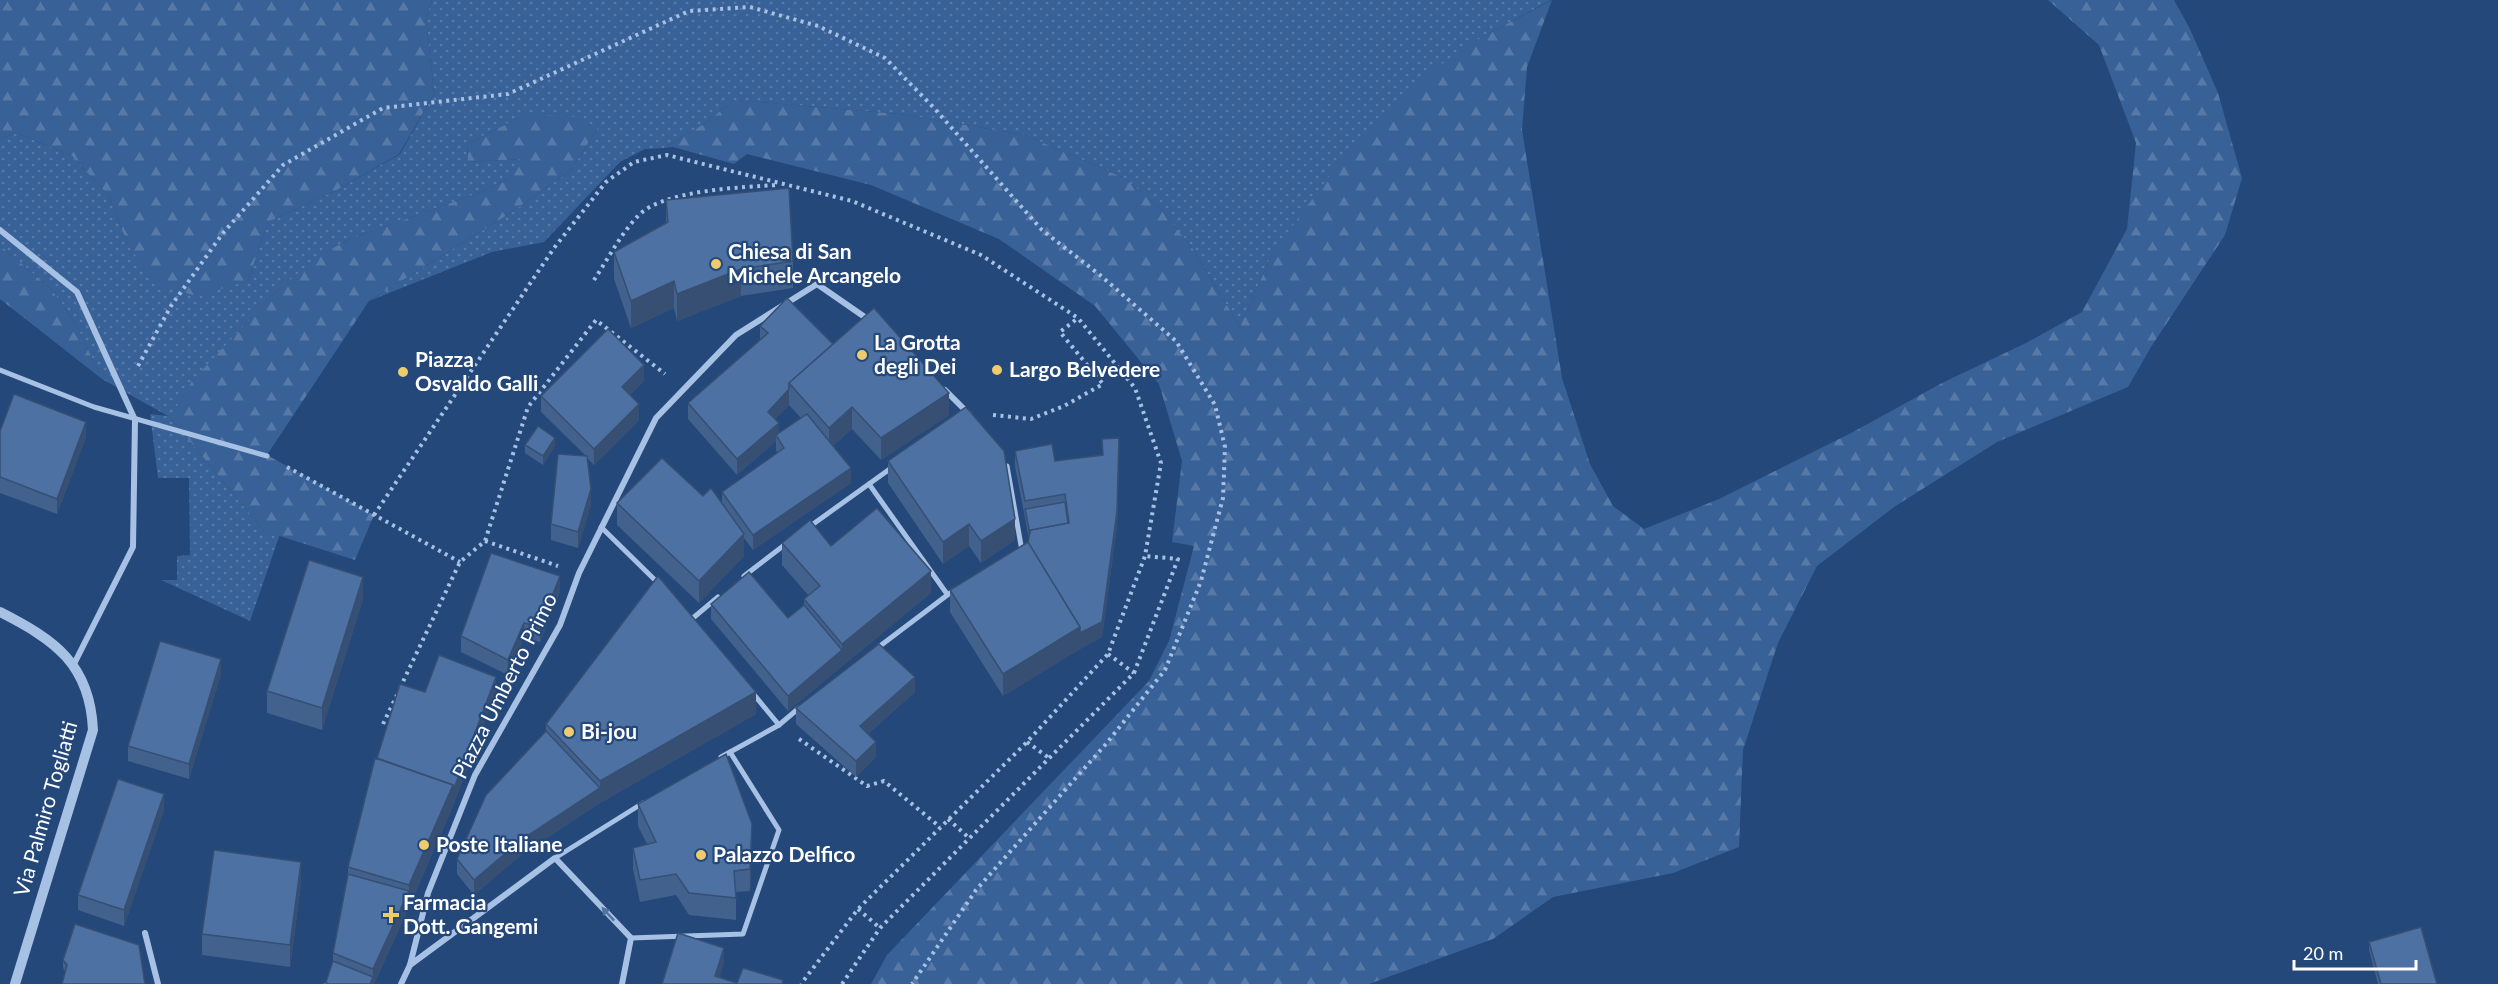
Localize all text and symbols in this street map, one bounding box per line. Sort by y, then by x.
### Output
place label: Chiesa di San Michele Arcangelo [728,238,901,287]
marker: Chiesa di San Michele Arcangelo [709,257,723,271]
place label: La Grotta degli Dei [874,329,961,378]
place label: Piazza Osvaldo Galli [415,346,538,395]
marker: La Grotta degli Dei [855,348,869,362]
place label: Largo Belvedere [1009,356,1160,381]
marker: Largo Belvedere [990,363,1004,377]
marker: Piazza Osvaldo Galli [396,365,410,379]
street label: Piazza Umberto Primo [446,588,561,782]
street label: Via Palmiro Togliatti [8,718,82,899]
place label: Bi-jou [581,718,637,743]
marker: Bi-jou [562,725,576,739]
place label: Poste Italiane [436,831,563,856]
marker: Poste Italiane [417,838,431,852]
place label: Palazzo Delfico [713,841,855,866]
marker: Palazzo Delfico [694,848,708,862]
place label: Farmacia Dott. Gangemi [403,889,538,938]
one-way arrow [601,907,615,922]
marker: Farmacia Dott. Gangemi [384,908,398,922]
scale bar [2294,933,2416,971]
text: 20 m [2303,942,2343,964]

